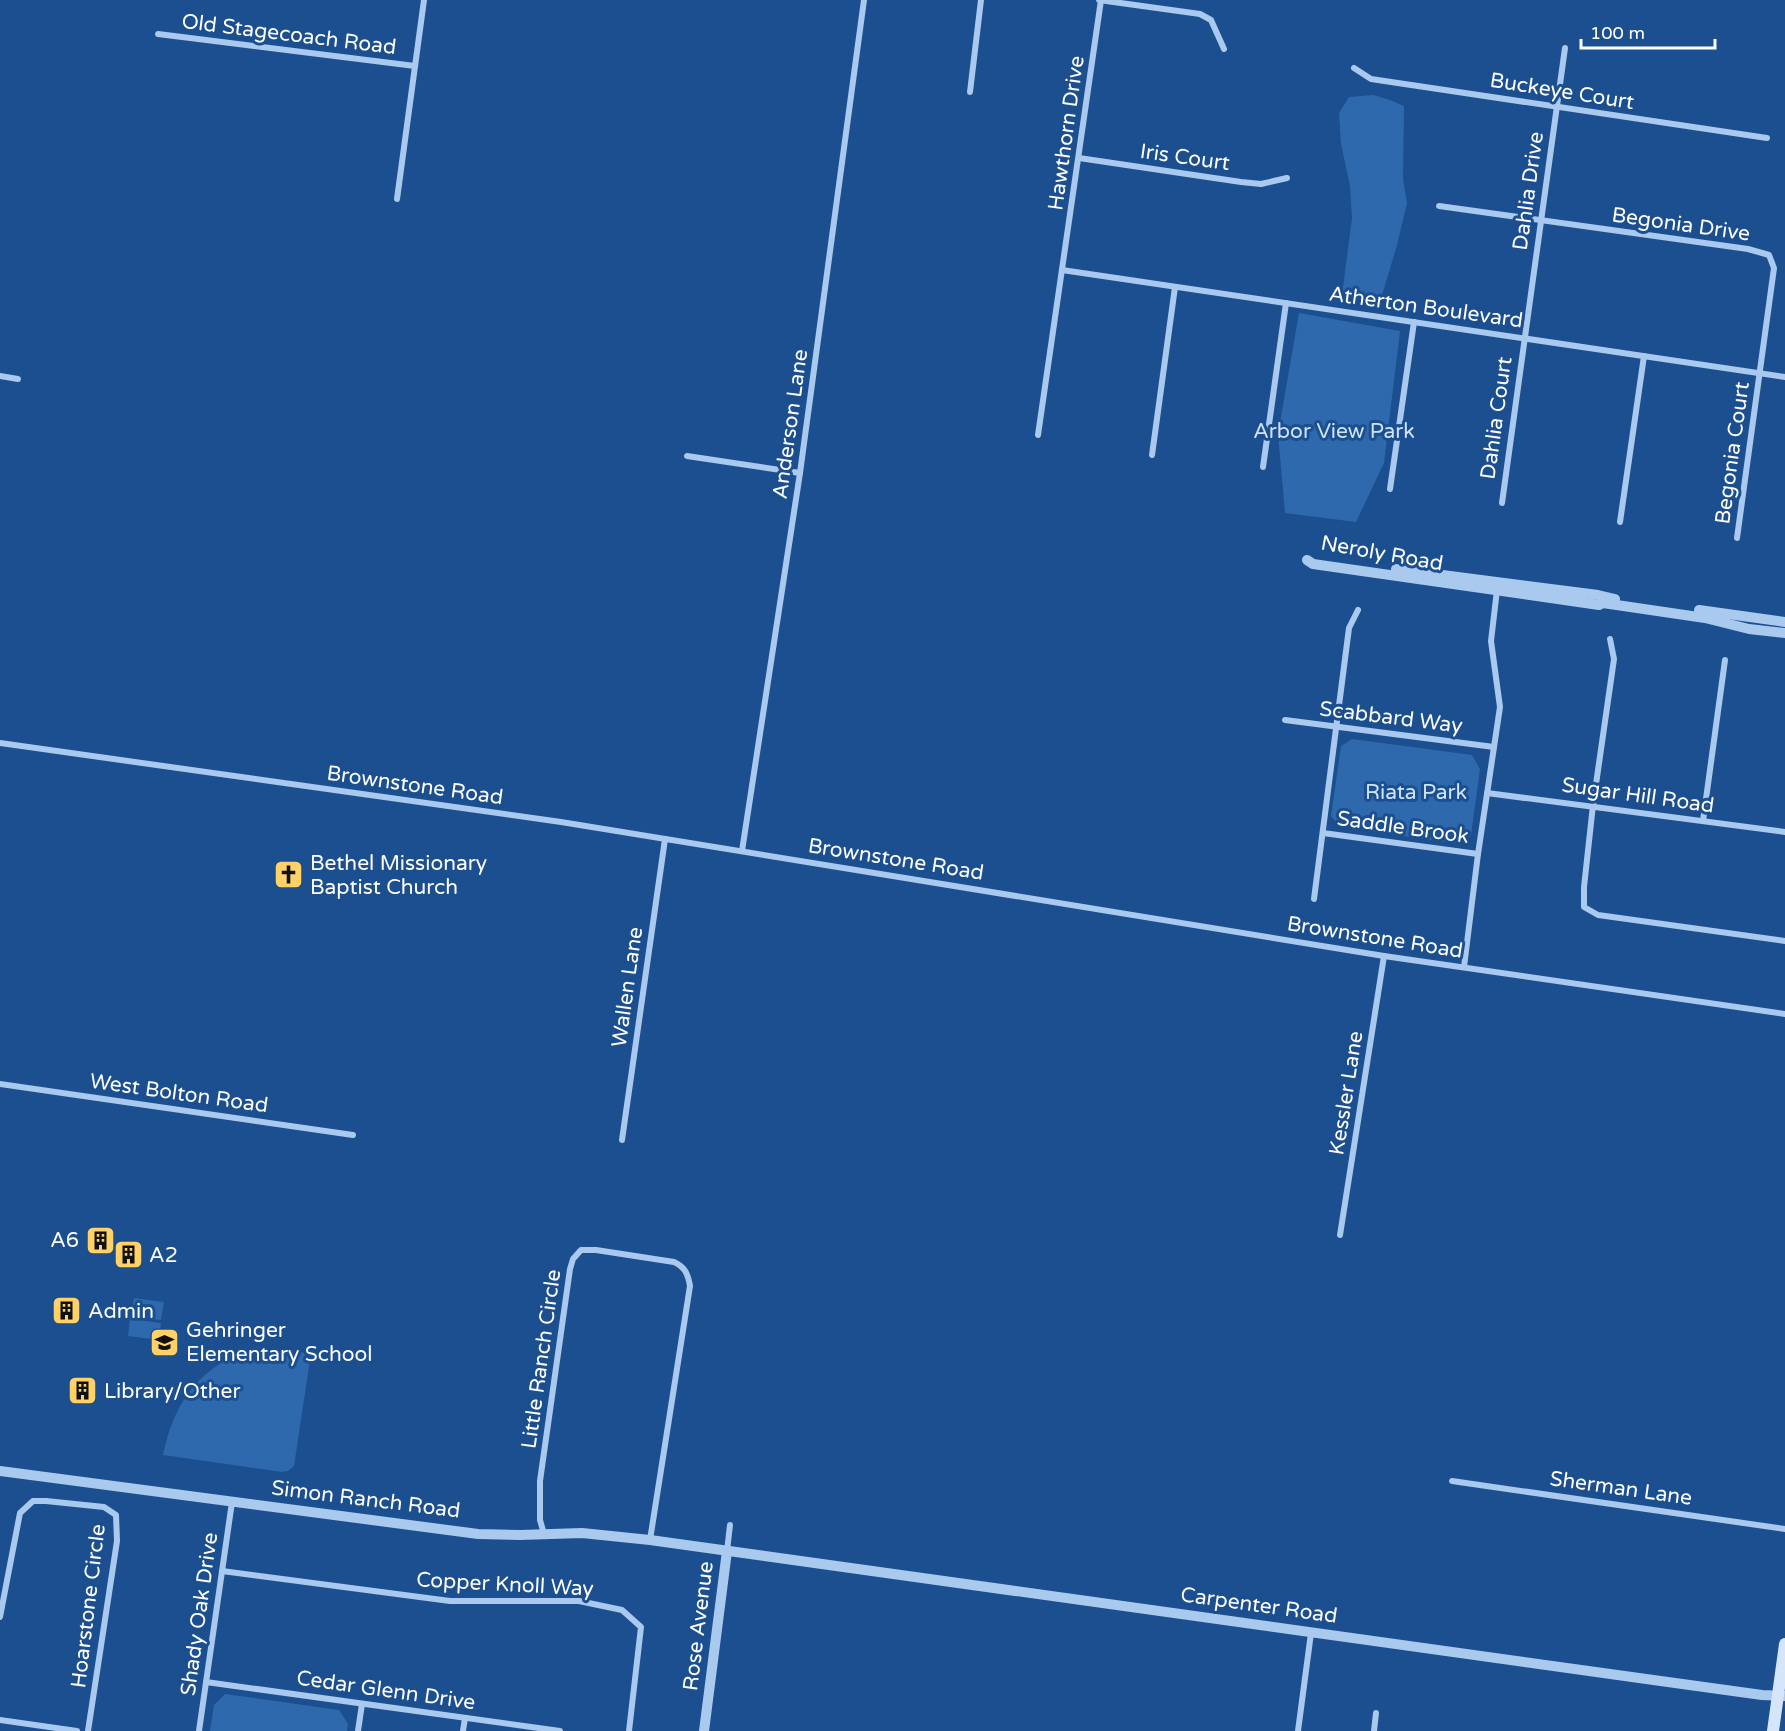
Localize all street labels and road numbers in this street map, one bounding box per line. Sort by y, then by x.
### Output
street label: Old Stagecoach Road [180,9,398,60]
street label: Hawthorn Drive [1043,54,1090,212]
street label: Buckeye Court [1488,68,1636,115]
street label: Dahlia Drive [1508,130,1549,252]
street label: Iris Court [1138,139,1231,176]
street label: Begonia Drive [1610,202,1752,247]
street label: Atherton Boulevard [1327,282,1525,333]
street label: Anderson Lane [768,347,813,501]
street label: Dahlia Court [1476,355,1517,481]
street label: Begonia Court [1710,380,1755,526]
street label: Neroly Road [1319,530,1445,577]
street label: Scabbard Way [1318,696,1464,739]
street label: Brownstone Road [325,761,505,810]
street label: Sugar Hill Road [1560,772,1716,819]
street label: Saddle Brook [1335,806,1470,849]
street label: Brownstone Road [806,833,986,886]
street label: Brownstone Road [1285,911,1465,964]
street label: Wallen Lane [607,925,648,1049]
street label: Kessler Lane [1324,1029,1369,1157]
street label: West Bolton Road [88,1069,270,1118]
street label: Little Ranch Circle [517,1268,566,1450]
street label: Sherman Lane [1548,1466,1694,1511]
street label: Simon Ranch Road [270,1476,462,1523]
street label: Hoarstone Circle [66,1523,111,1689]
street label: Shady Oak Drive [176,1531,223,1697]
street label: Rose Avenue [678,1560,719,1692]
street label: Copper Knoll Way [416,1567,594,1602]
street label: Carpenter Road [1179,1582,1339,1629]
street label: Cedar Glenn Drive [295,1666,477,1715]

